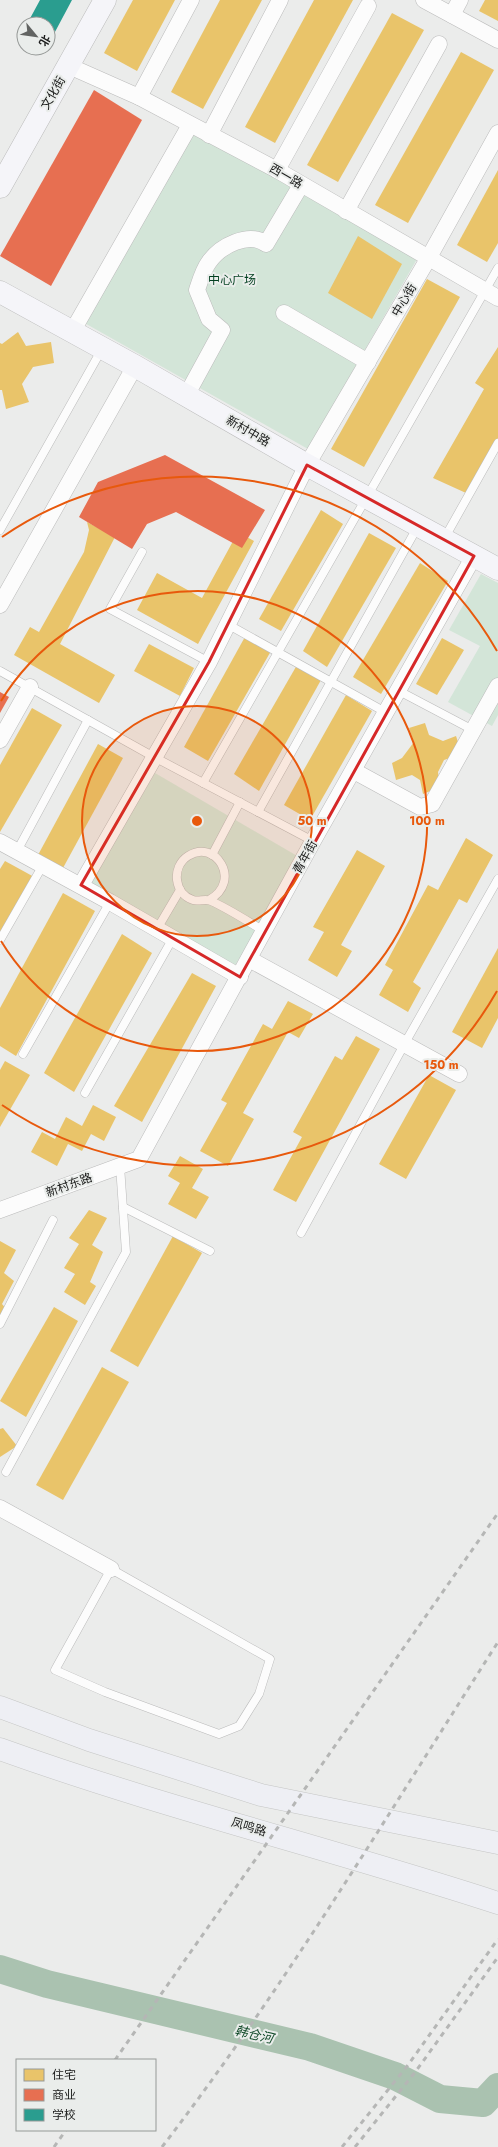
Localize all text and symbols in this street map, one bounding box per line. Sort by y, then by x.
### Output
north arrow [16,16,56,56]
text: 北 [35,32,54,50]
street label: 文化街 [36,73,70,113]
street label: 西一路 [266,159,306,193]
park label: 中心广场 [208,271,256,289]
street label: 中心街 [387,280,421,320]
street label: 新村中路 [223,411,273,451]
text: 50 m [297,812,327,830]
text: 100 m [409,812,445,830]
centre of rings [190,814,204,828]
street label: 青年街 [288,837,322,877]
text: 150 m [423,1056,459,1074]
street label: 新村东路 [43,1168,95,1202]
street label: 凤鸣路 [229,1813,269,1841]
water label: 韩仓河 [233,2021,278,2049]
legend [16,2059,156,2131]
text: 住宅 [52,2066,76,2084]
text: 商业 [52,2086,76,2104]
text: 学校 [52,2106,76,2124]

